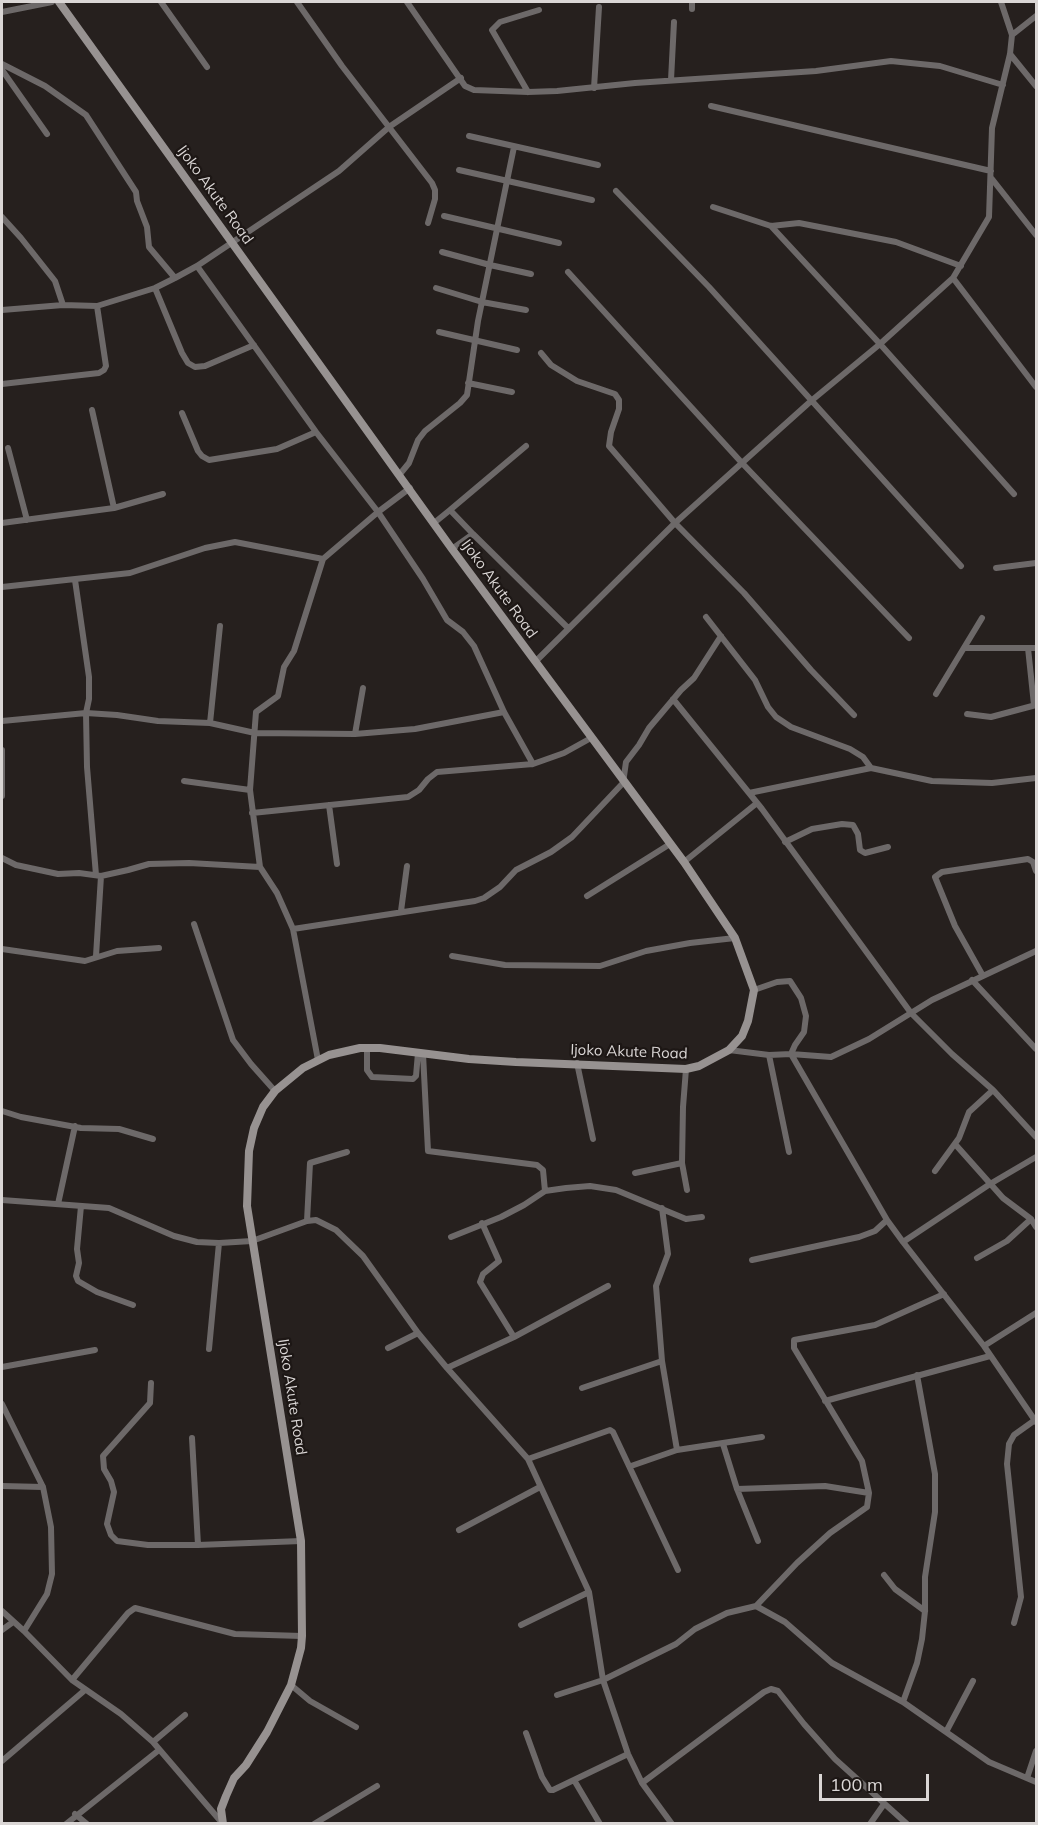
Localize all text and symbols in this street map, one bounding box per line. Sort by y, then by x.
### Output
street label: Ijoko Akute Road [173,142,257,248]
street label: Ijoko Akute Road [457,536,541,642]
street label: Ijoko Akute Road [570,1041,688,1063]
street label: Ijoko Akute Road [274,1338,310,1456]
scale bar [822,1762,932,1800]
text: 100 m [830,1773,883,1796]

